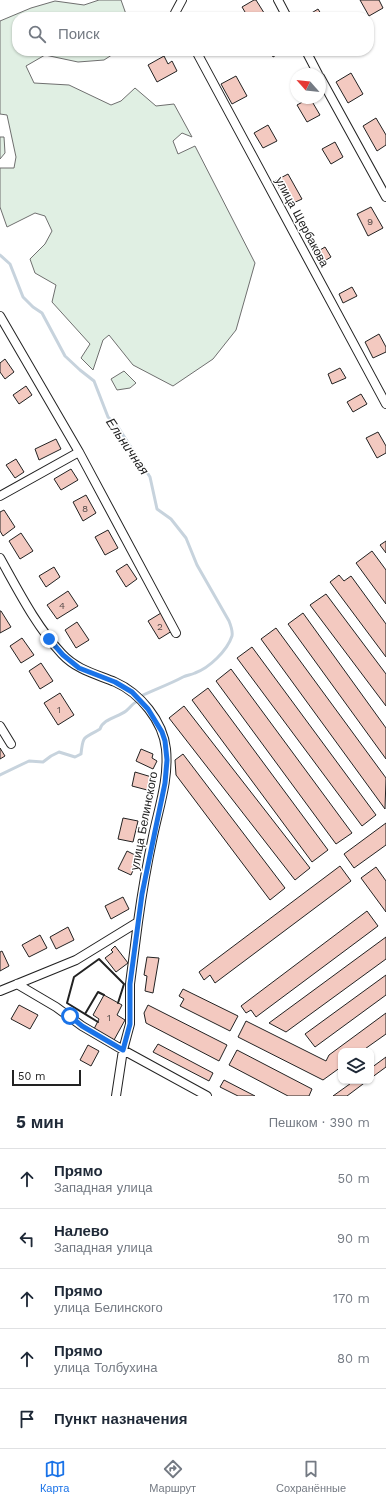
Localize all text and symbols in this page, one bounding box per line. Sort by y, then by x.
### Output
search box [12,12,374,56]
icon: search [26,23,48,45]
text: Поиск [58,25,100,43]
north arrow [290,68,326,104]
street label: улица Щербакова [272,175,332,270]
house number: 9 [367,216,373,227]
water label: Ельничная [103,415,152,478]
house number: 8 [82,503,88,514]
house number: 4 [59,600,65,611]
house number: 2 [157,621,163,632]
route end [40,630,58,648]
house number: 1 [57,704,61,715]
street label: улица Белинского [128,770,161,872]
route start [61,1007,79,1025]
house number: 1 [107,1012,111,1023]
map controls [338,1048,374,1084]
button: layers [338,1048,374,1084]
scale bar [12,1068,81,1087]
text: 50 m [18,1070,45,1083]
text: 5 мин [16,1112,64,1132]
text: Пешком · 390 m [269,1115,370,1130]
text: Прямо [54,1162,103,1180]
icon: ahead [16,1168,38,1190]
text: 50 m [338,1171,370,1186]
text: Западная улица [54,1180,153,1195]
text: Налево [54,1222,109,1240]
icon: left [16,1228,38,1250]
text: 90 m [337,1231,370,1246]
text: Западная улица [54,1240,153,1255]
text: Прямо [54,1282,103,1300]
icon: ahead [16,1288,38,1310]
text: 170 m [333,1291,370,1306]
text: улица Белинского [54,1300,163,1315]
text: Прямо [54,1342,103,1360]
icon: ahead [16,1348,38,1370]
text: 80 m [337,1351,370,1366]
text: улица Толбухина [54,1360,157,1375]
icon: arrive [16,1408,38,1430]
text: Пункт назначения [54,1410,187,1428]
tab: Карта [40,1458,69,1495]
tab: Маршрут [149,1458,196,1495]
tab: Сохранённые [276,1458,346,1495]

